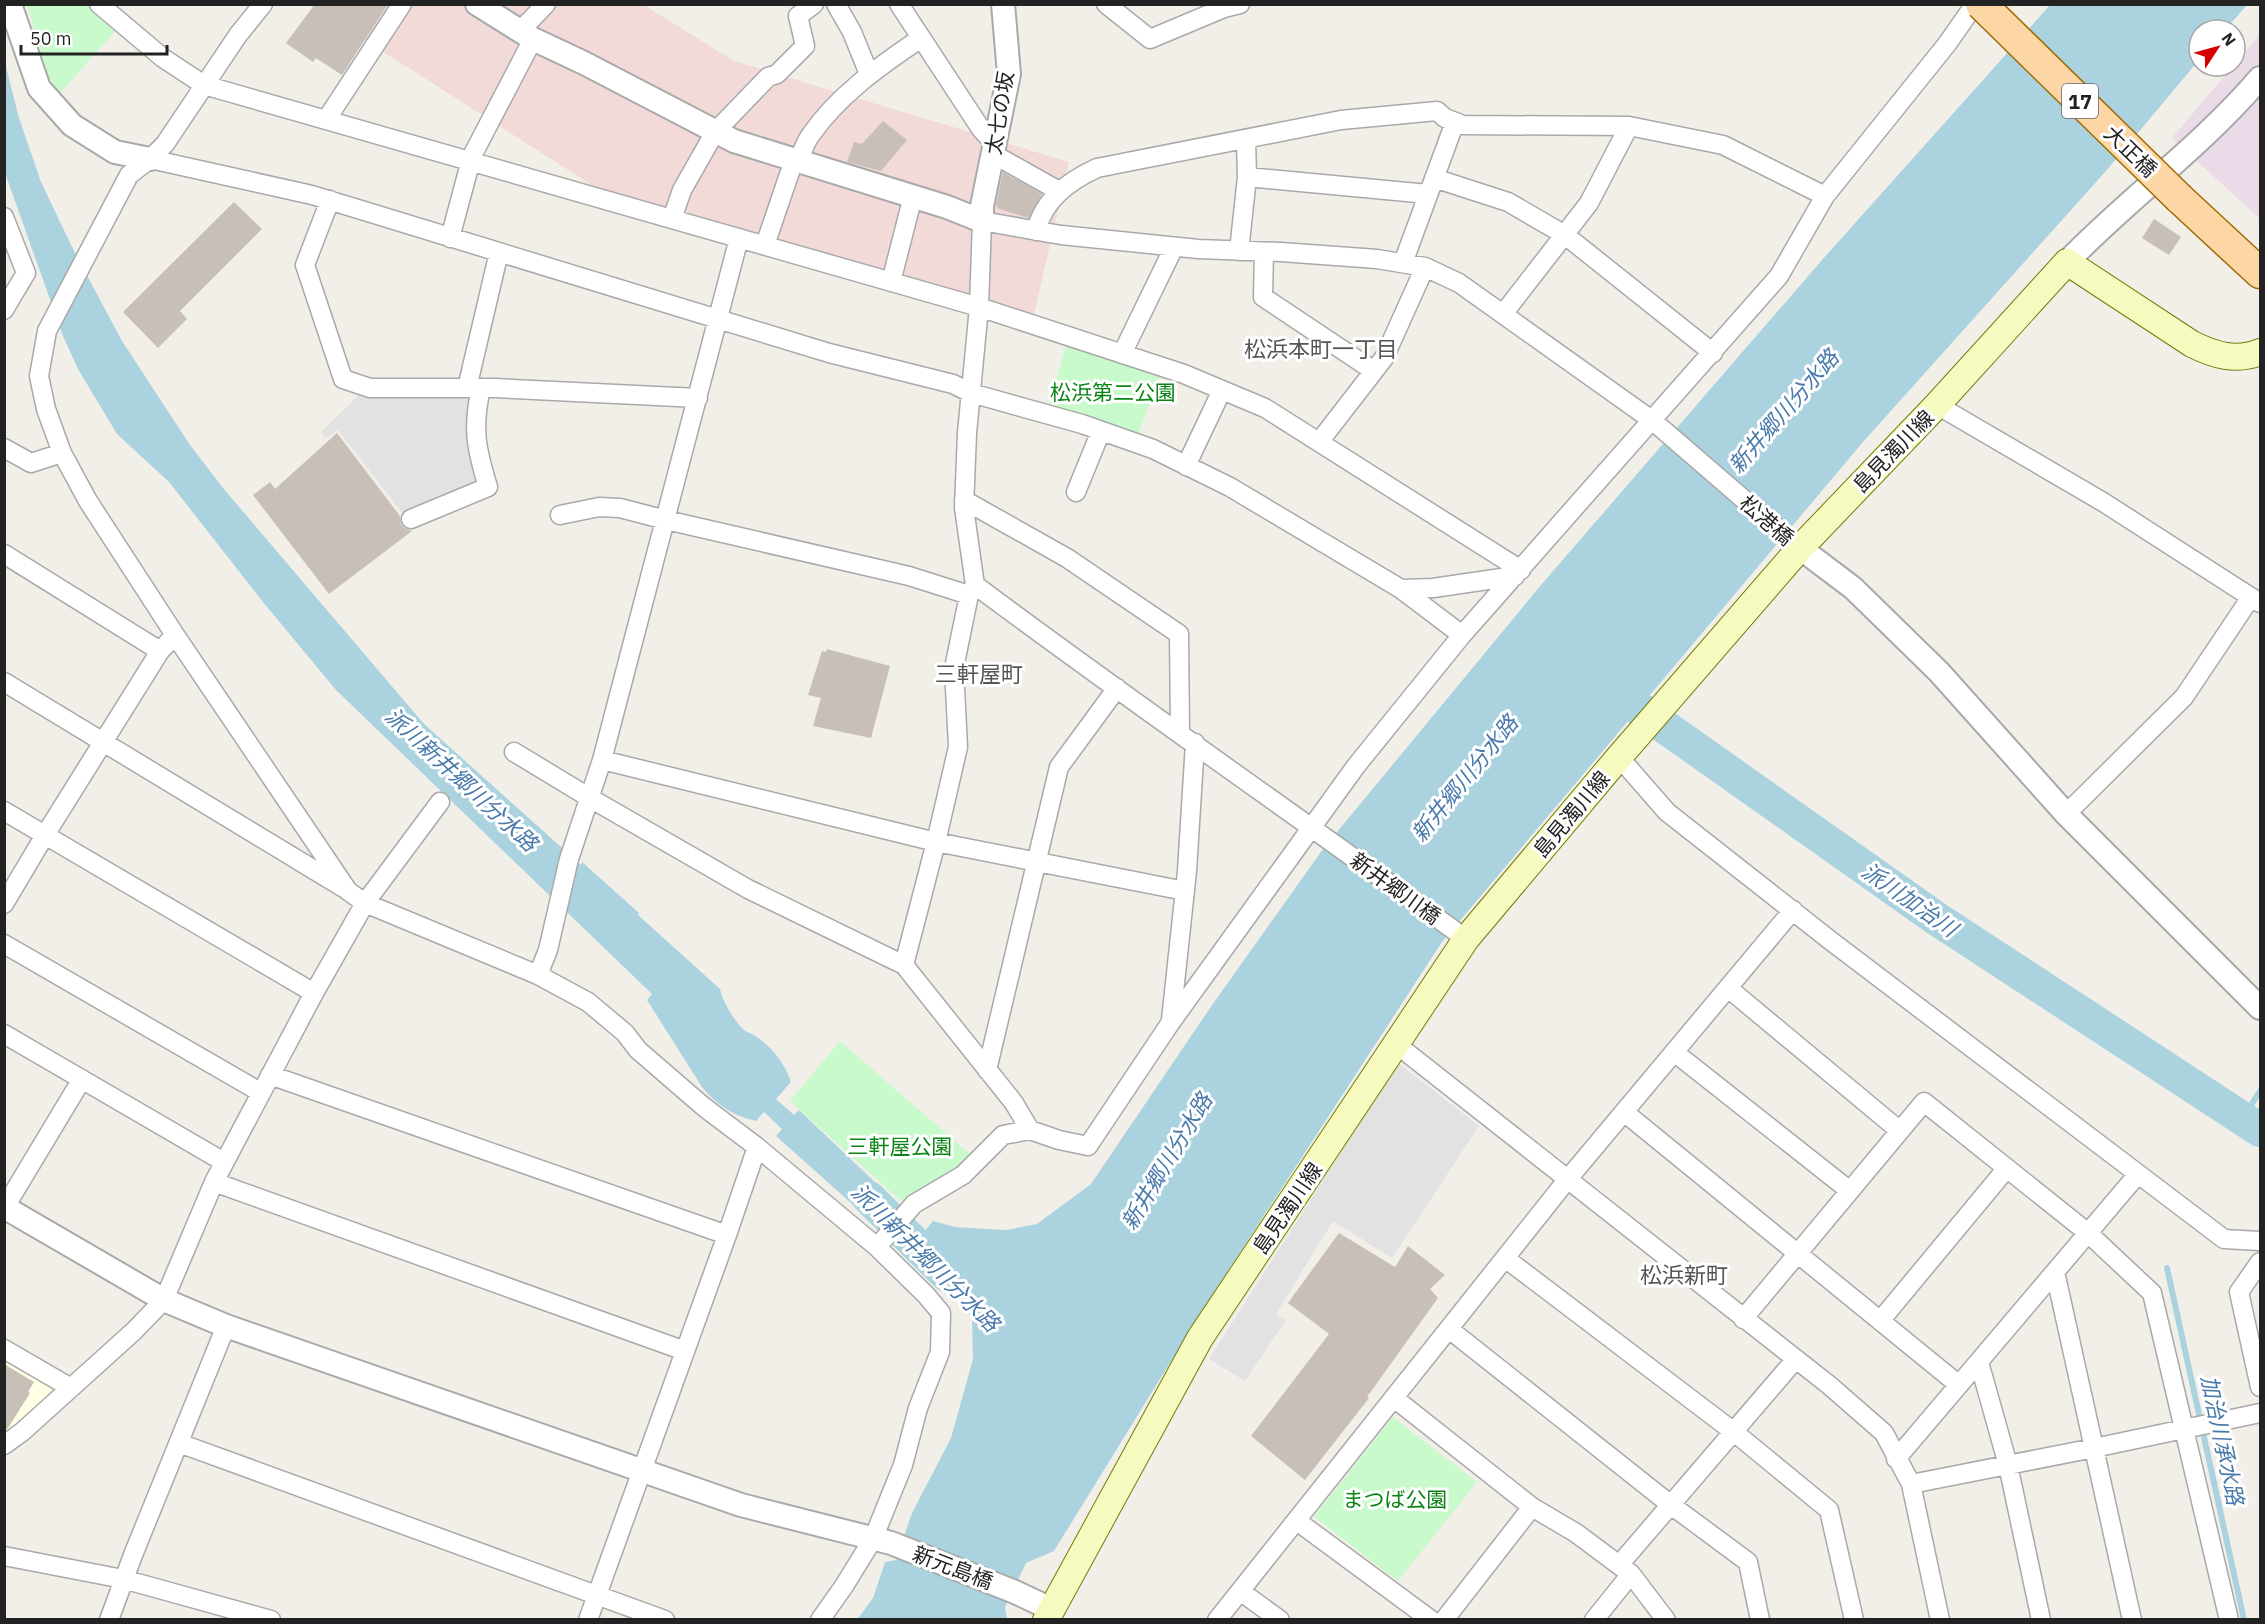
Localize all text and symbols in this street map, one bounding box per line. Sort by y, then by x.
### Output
scale bar [21,18,166,56]
north arrow [2187,18,2247,78]
text: 50 m [30,27,72,50]
text: N [2218,29,2241,50]
street label: 太七の坂 [979,69,1019,157]
road number: 17 [2062,84,2098,118]
street label: 大正橋 [2099,119,2163,183]
district label: 松浜本町一丁目 [1244,334,1398,363]
water label: 新井郷川分水路 [1722,342,1846,479]
park label: 松浜第二公園 [1050,378,1176,406]
street label: 島見濁川線 [1846,404,1940,498]
street label: 松港橋 [1734,489,1800,551]
district label: 三軒屋町 [935,659,1023,688]
water label: 派川新井郷川分水路 [380,701,546,858]
water label: 新井郷川分水路 [1404,707,1525,847]
street label: 島見濁川線 [1527,765,1615,863]
street label: 新井郷川橋 [1345,846,1447,930]
water label: 派川加治川 [1857,856,1965,944]
water label: 新井郷川分水路 [1114,1086,1219,1234]
park label: 三軒屋公園 [848,1132,953,1160]
street label: 島見濁川線 [1246,1157,1328,1259]
water label: 派川新井郷川分水路 [846,1177,1008,1339]
district label: 松浜新町 [1640,1260,1728,1289]
water label: 加治川承水路 [2195,1372,2251,1510]
park label: まつば公園 [1343,1485,1448,1513]
street label: 新元島橋 [909,1539,997,1595]

